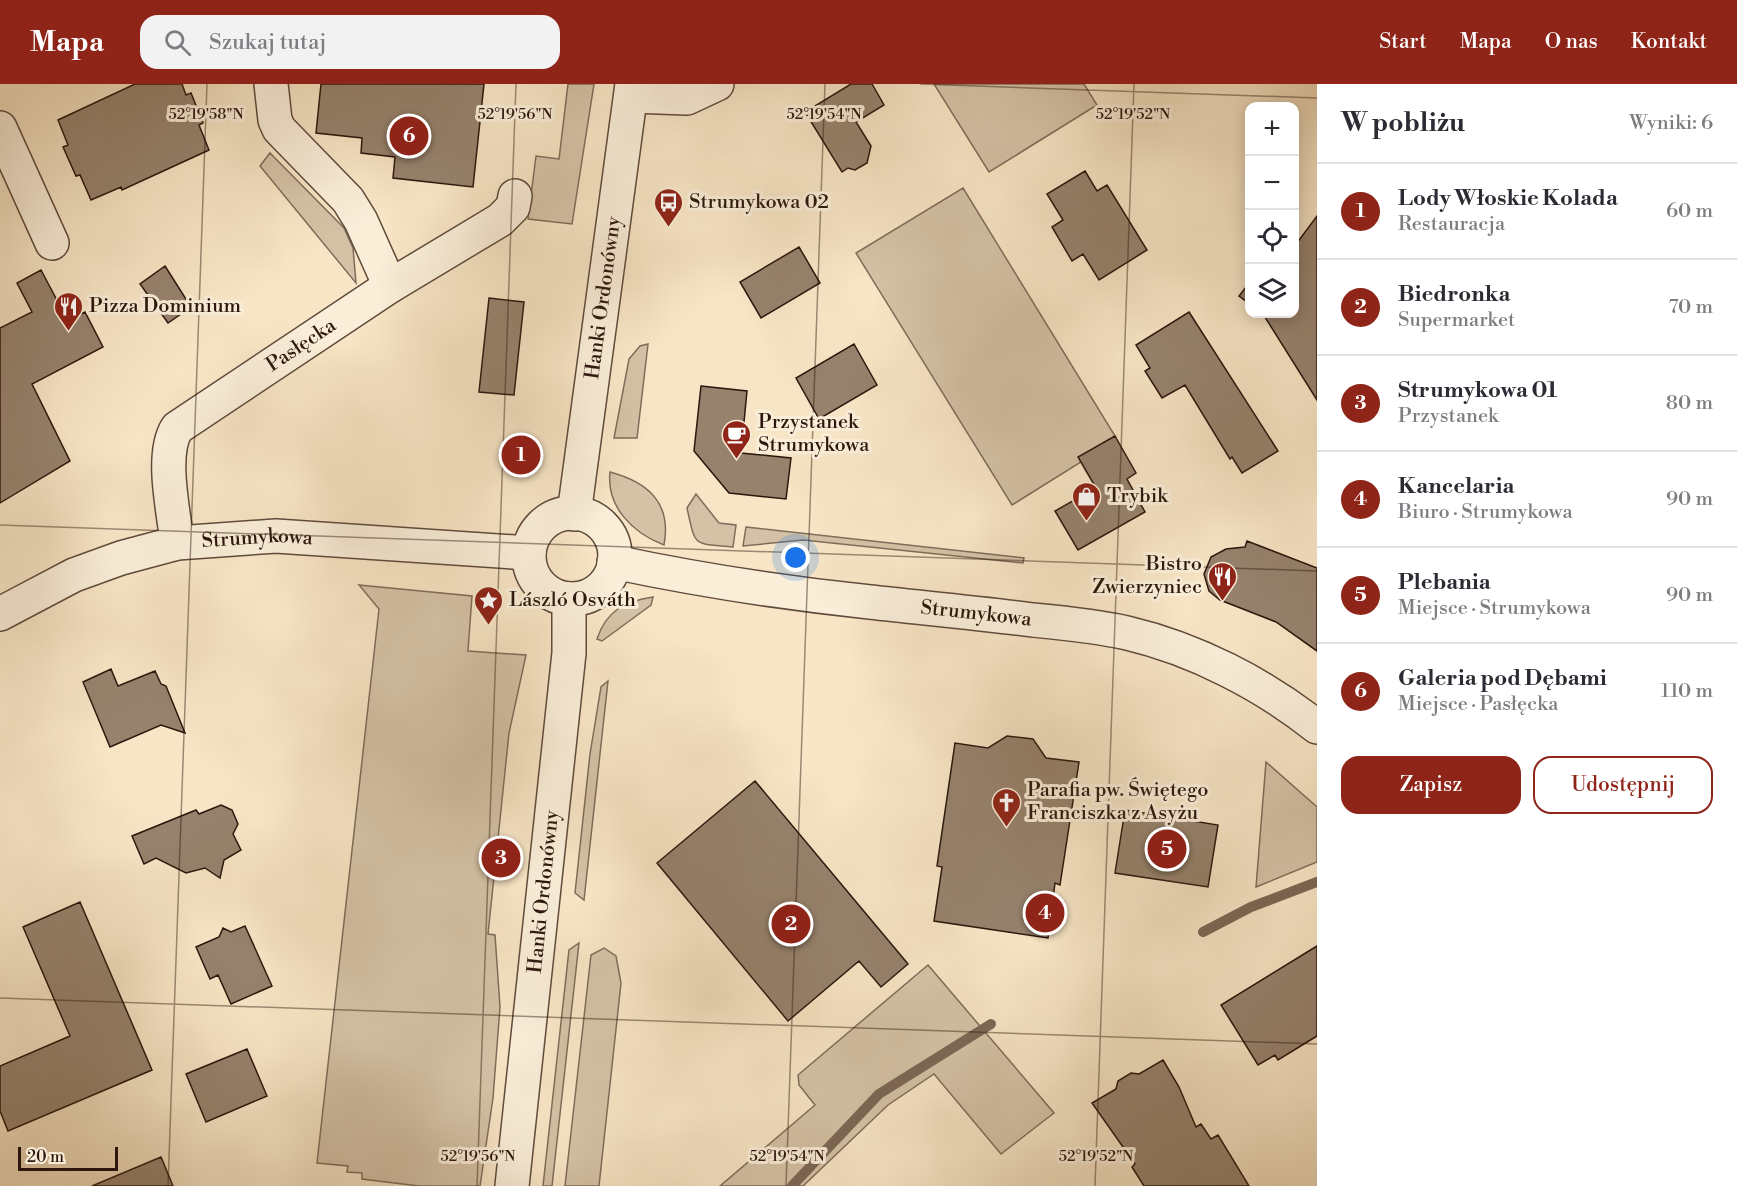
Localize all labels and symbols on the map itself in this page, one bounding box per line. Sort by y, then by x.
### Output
text: 52°19'58"N [168,105,244,124]
text: 52°19'56"N [477,105,553,124]
text: 52°19'54"N [786,105,862,124]
text: 52°19'52"N [1096,105,1170,124]
pin: 6 [390,113,428,158]
bus stop icon: Strumykowa 02 [652,186,684,228]
place label: Strumykowa 02 [689,190,829,215]
street label: Hanki Ordonówny [580,215,627,381]
restaurant icon: Pizza Dominium [52,290,84,332]
place label: Pizza Dominium [89,294,242,319]
street label: Pasłęcka [261,312,342,378]
place label: Przystanek Strumykowa [758,410,870,458]
cafe icon: Przystanek Strumykowa [721,418,753,460]
pin: 1 [502,432,540,478]
shop icon: Trybik [1070,480,1102,522]
place label: Trybik [1107,484,1169,509]
street label: Strumykowa [201,523,314,554]
your location [781,543,810,572]
place label: Bistro Zwierzyniec [1092,552,1202,600]
restaurant icon: Bistro Zwierzyniec [1207,560,1239,602]
place icon: László Osváth [472,584,504,626]
place label: László Osváth [509,588,636,613]
street label: Strumykowa [919,595,1034,632]
place label: Parafia pw. Świętego Franciszka z Asyżu [1027,777,1209,826]
church icon: Parafia pw. Świętego Franciszka z Asyżu [990,786,1022,828]
street label: Hanki Ordonówny [522,809,565,975]
pin: 5 [1148,826,1186,872]
pin: 3 [482,836,520,880]
pin: 4 [1026,890,1064,936]
pin: 2 [772,902,810,946]
scale bar [18,1144,118,1172]
text: 52°19'56"N [440,1147,516,1166]
text: 52°19'54"N [749,1147,825,1166]
text: 52°19'52"N [1059,1147,1133,1166]

